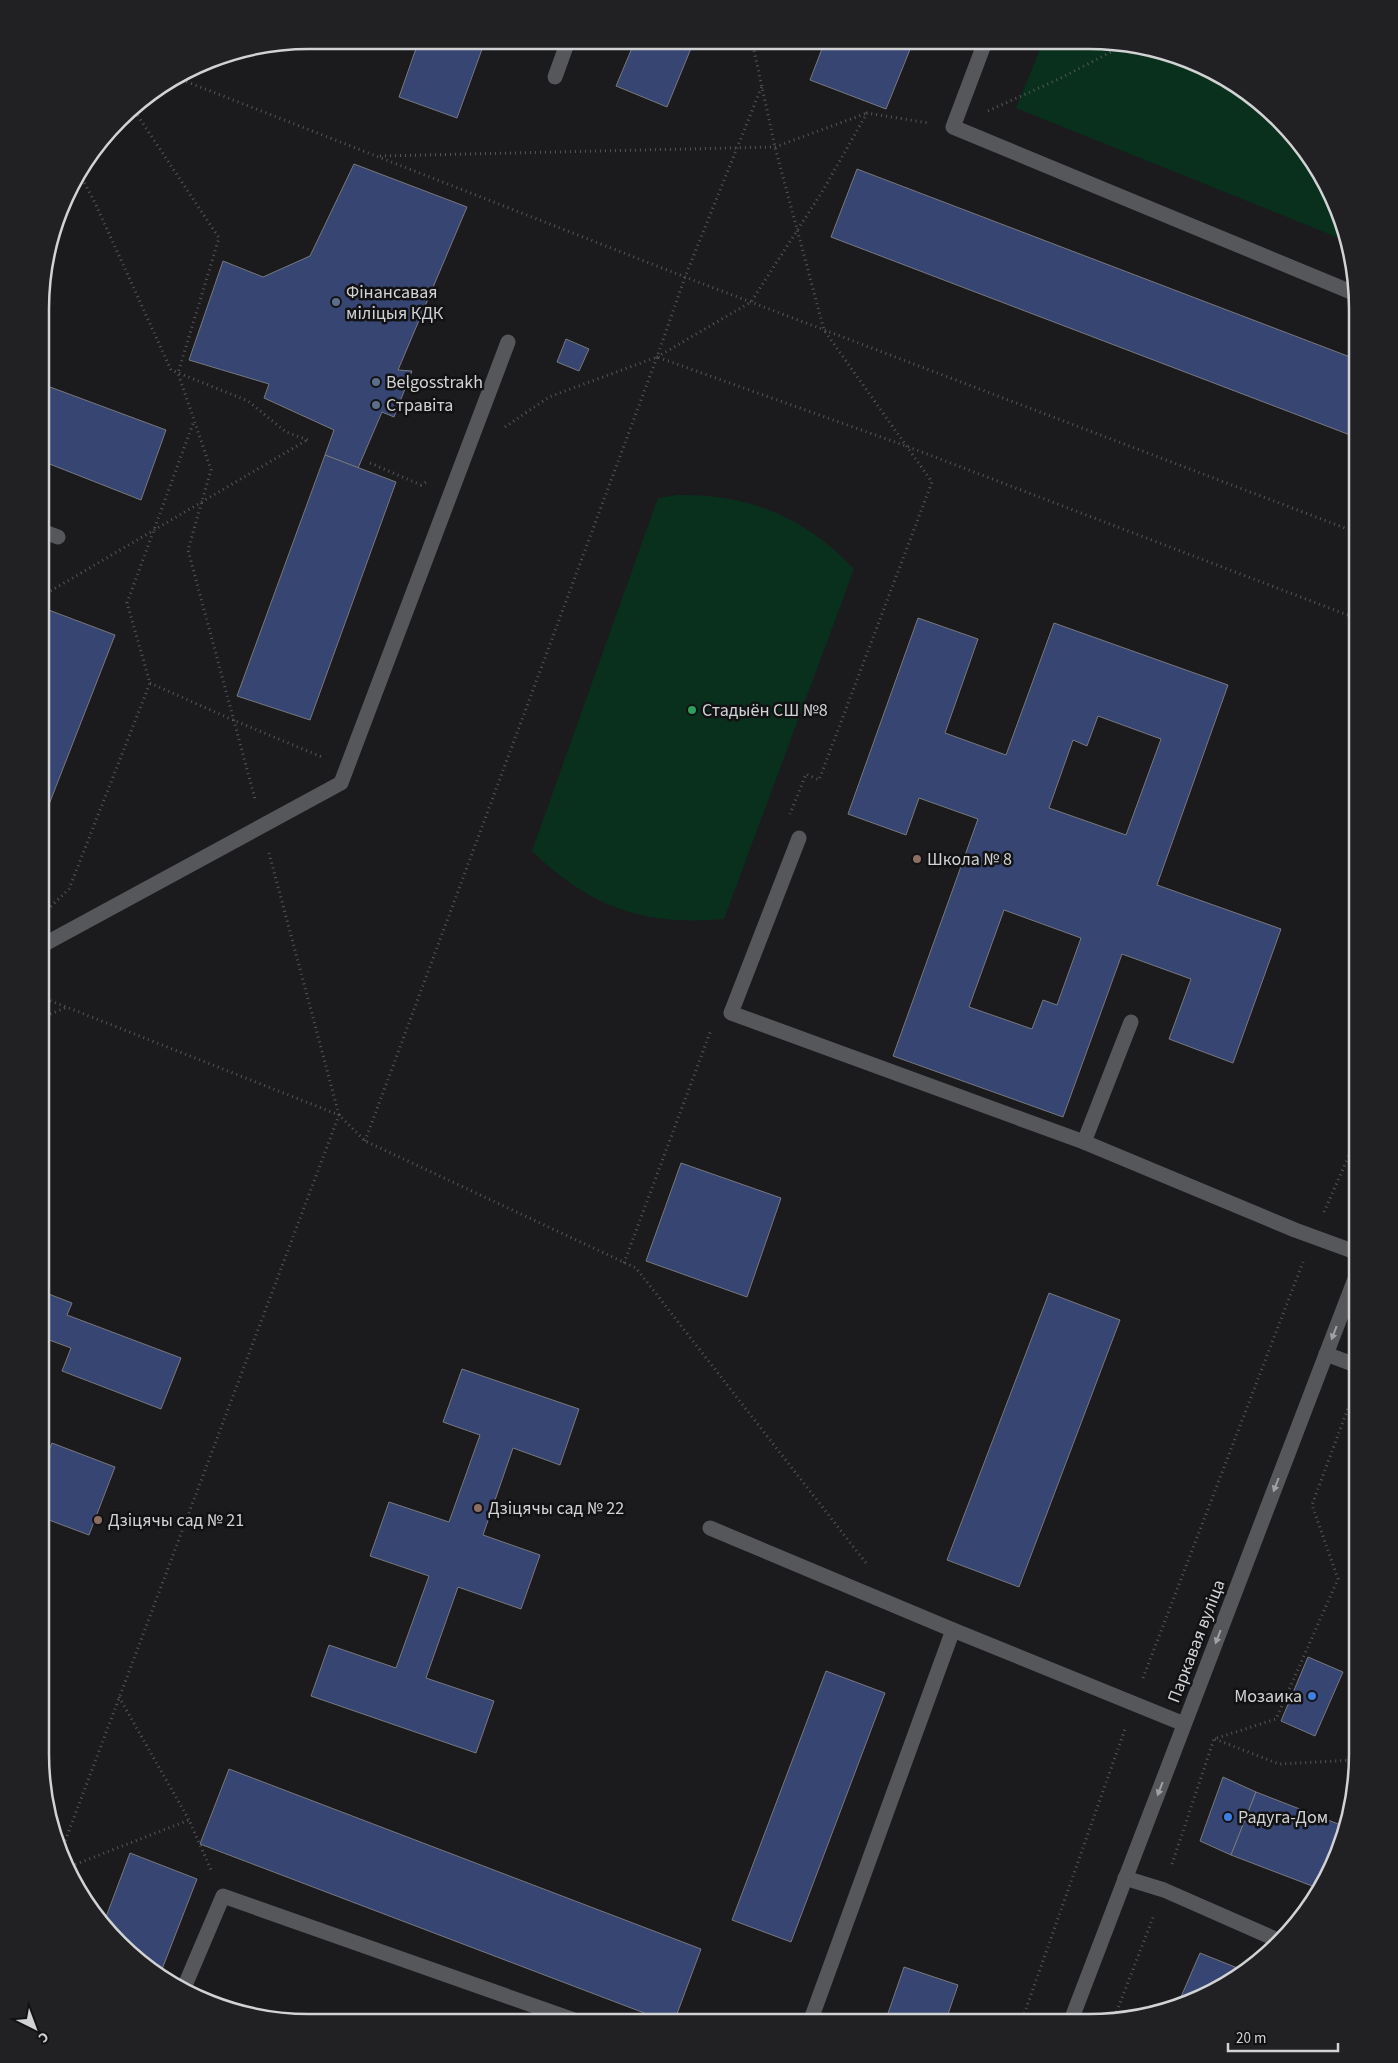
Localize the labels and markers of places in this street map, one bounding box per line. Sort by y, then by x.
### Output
place label: Фінансавая міліцыя КДК [346,280,444,326]
marker: Фінансавая міліцыя КДК [330,296,342,308]
place label: Belgosstrakh [386,370,483,395]
marker: Belgosstrakh [370,376,382,388]
place label: Стравіта [386,393,453,418]
marker: Стравіта [370,399,382,411]
place label: Стадыён СШ №8 [702,698,828,723]
marker: Стадыён СШ №8 [686,704,698,716]
place label: Школа № 8 [927,847,1012,872]
marker: Школа № 8 [911,853,923,865]
place label: Дзіцячы сад № 22 [488,1496,624,1521]
marker: Дзіцячы сад № 22 [472,1502,484,1514]
place label: Дзіцячы сад № 21 [108,1508,244,1533]
marker: Дзіцячы сад № 21 [92,1514,104,1526]
place label: Мозаика [1234,1684,1302,1709]
marker: Мозаика [1306,1690,1318,1702]
place label: Радуга-Дом [1238,1805,1328,1830]
marker: Радуга-Дом [1222,1811,1234,1823]

